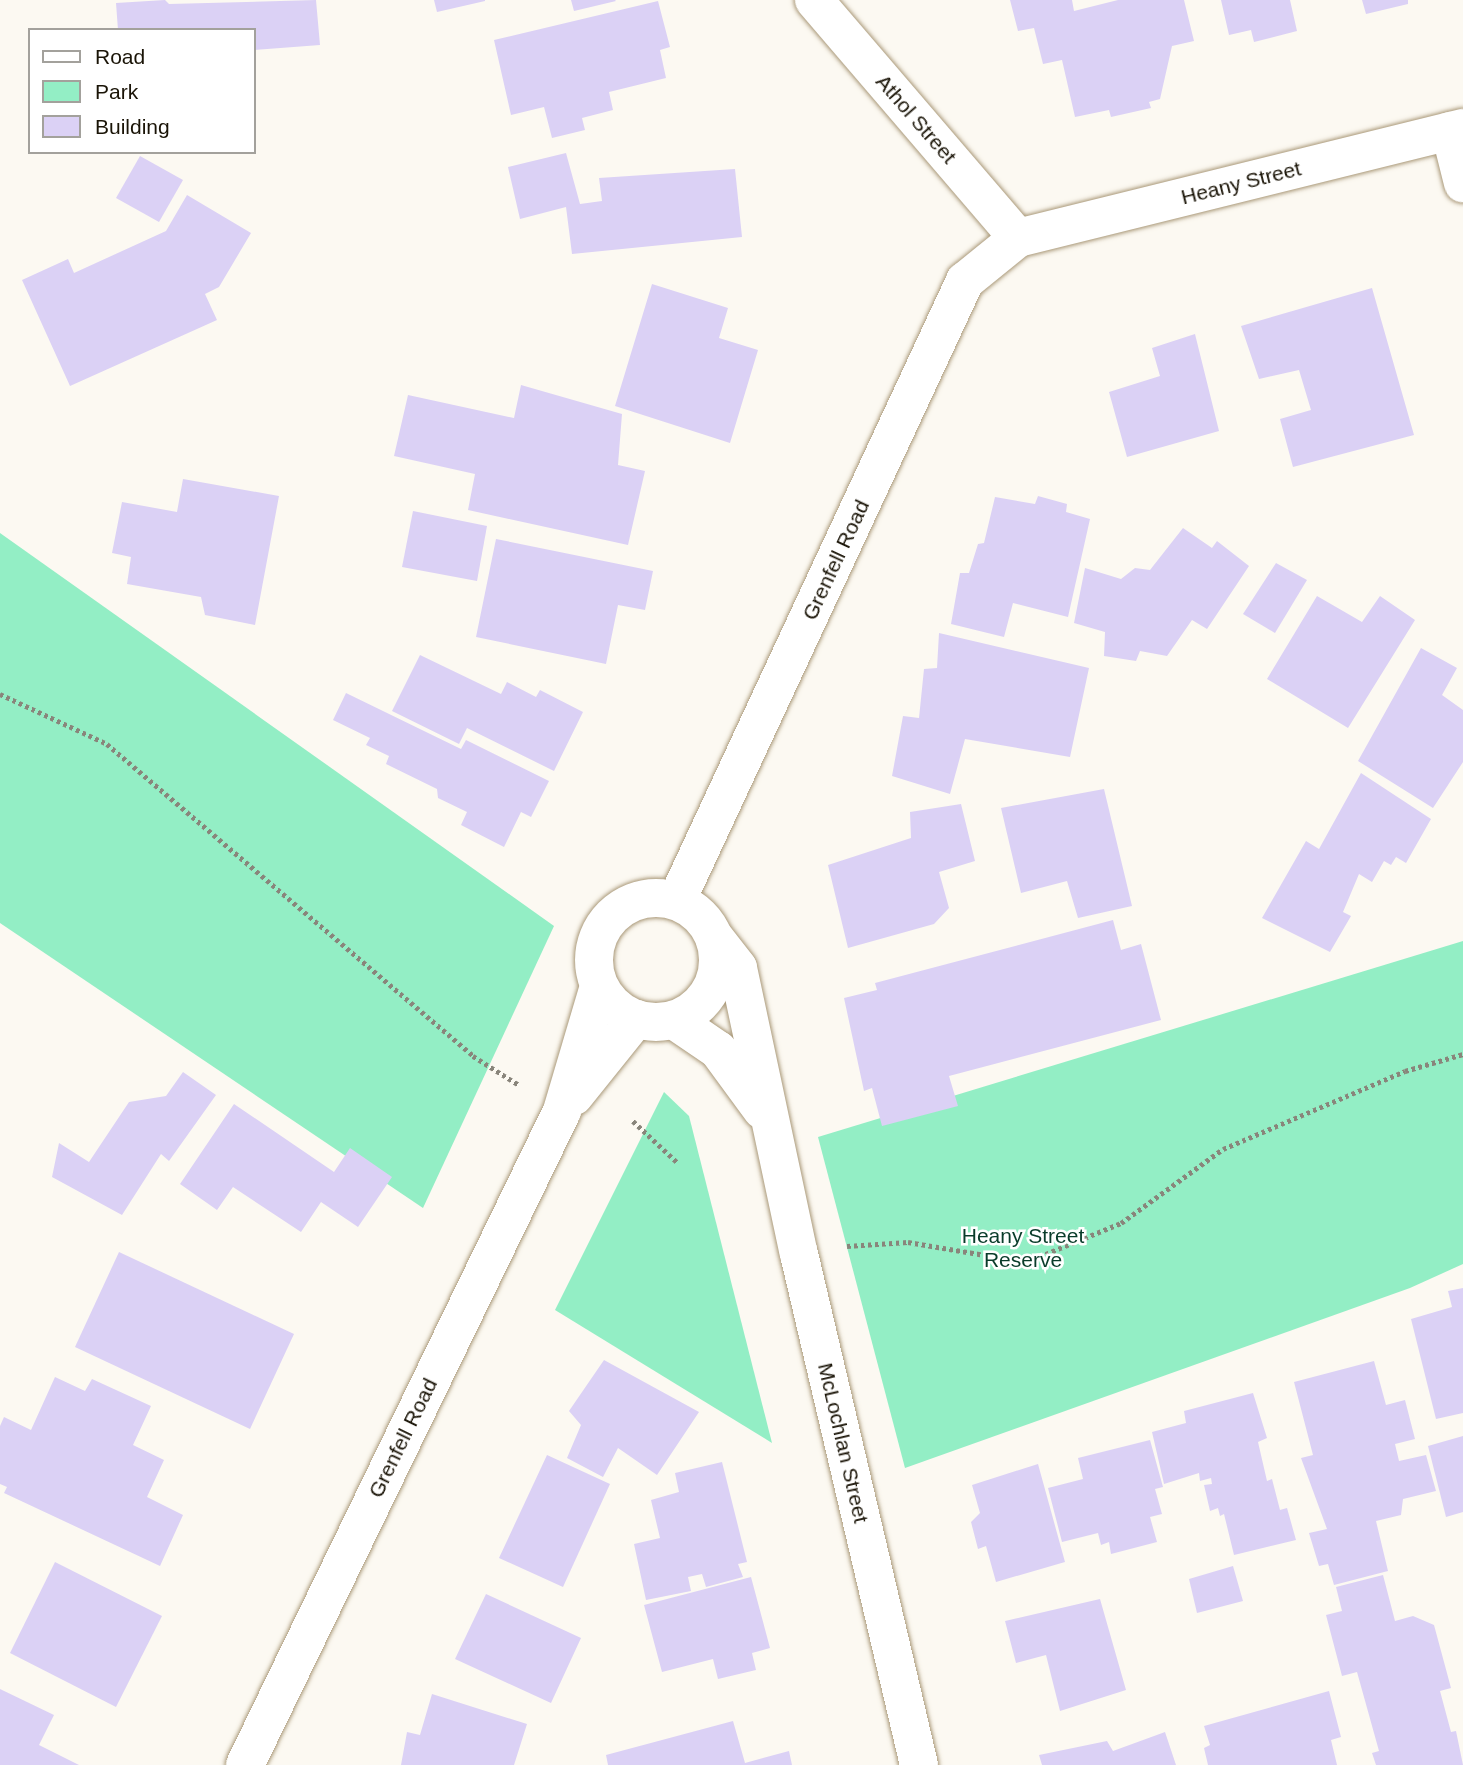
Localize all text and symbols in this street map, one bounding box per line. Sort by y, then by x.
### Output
legend [28,28,256,154]
text: Road [95,45,145,68]
street label: Athol Street [870,69,962,169]
text: Park [95,80,138,103]
text: Building [95,115,170,138]
street label: Heany Street [1178,156,1304,210]
street label: Grenfell Road [797,496,875,624]
park label: Heany Street Reserve [962,1223,1084,1273]
street label: McLochlan Street [812,1361,874,1525]
street label: Grenfell Road [363,1374,443,1502]

